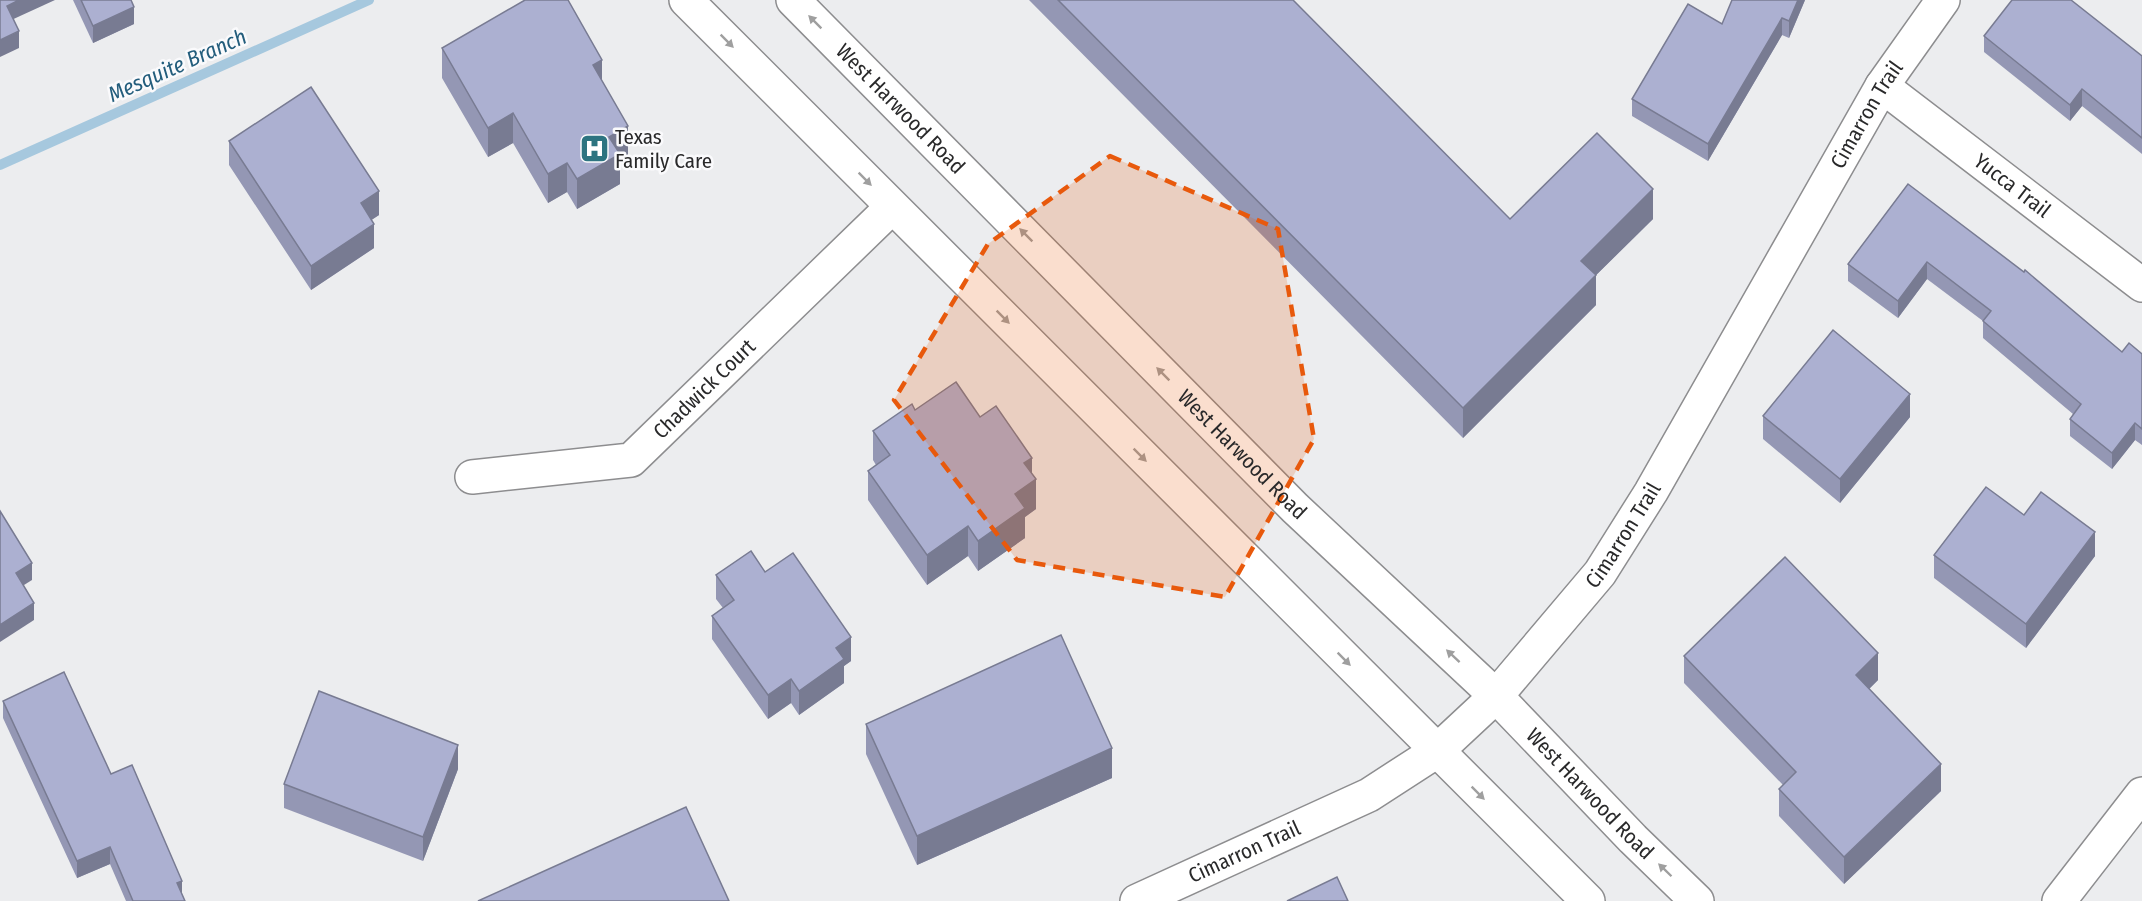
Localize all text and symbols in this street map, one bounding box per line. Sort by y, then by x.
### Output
one-way arrow [808,15,822,29]
water label: Mesquite Branch [104,23,251,108]
one-way arrow [720,34,734,49]
street label: West Harwood Road [831,38,970,179]
street label: Cimarron Trail [1825,56,1909,173]
place label: Texas Family Care [615,124,712,174]
hospital icon: Texas Family Care [578,133,610,165]
street label: Yucca Trail [1969,148,2056,224]
one-way arrow [857,172,871,186]
one-way arrow [1019,229,1033,243]
one-way arrow [995,310,1009,324]
street label: Chadwick Court [648,333,761,444]
one-way arrow [1156,367,1170,381]
street label: West Harwood Road [1172,384,1312,525]
one-way arrow [1133,448,1147,462]
street label: Cimarron Trail [1580,478,1667,594]
one-way arrow [1446,650,1461,663]
one-way arrow [1337,652,1351,666]
street label: West Harwood Road [1521,723,1659,865]
one-way arrow [1471,785,1485,799]
street label: Cimarron Trail [1184,815,1305,889]
one-way arrow [1658,863,1673,877]

